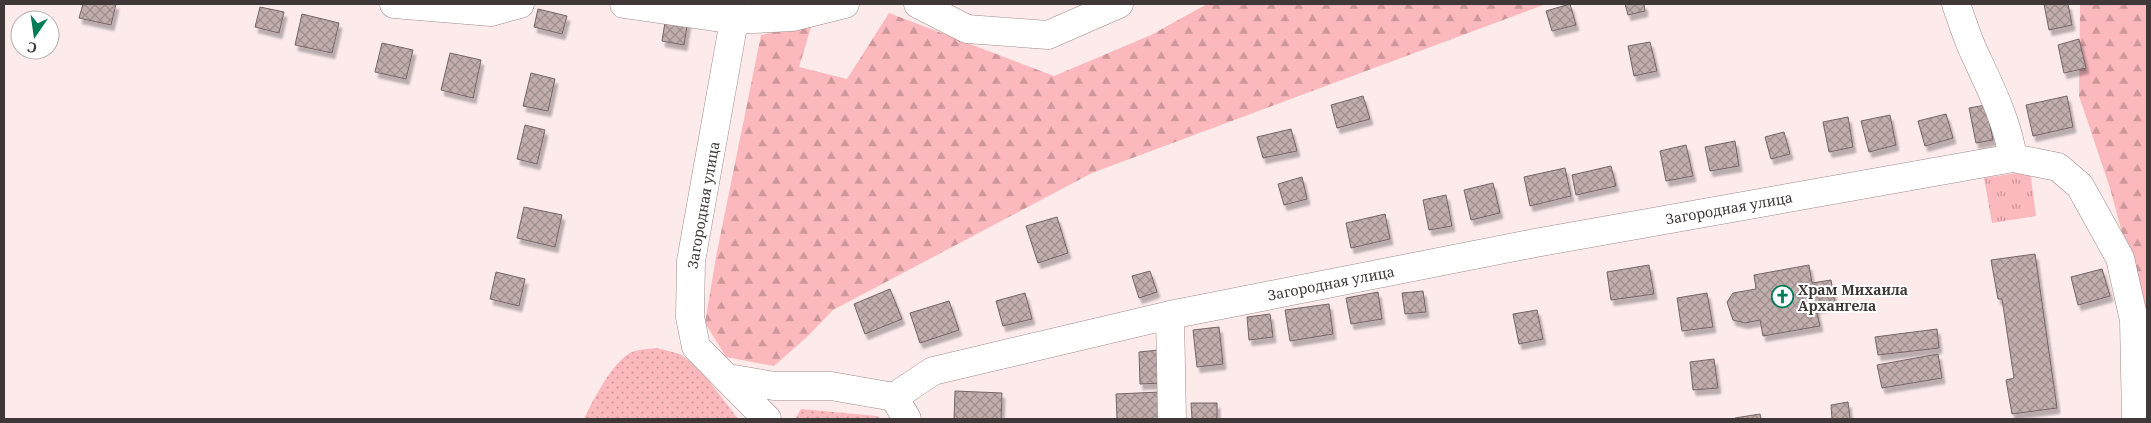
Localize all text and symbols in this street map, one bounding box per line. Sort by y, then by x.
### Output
north arrow [10,10,60,60]
text: С [25,38,39,58]
street label: Загородная улица [682,140,724,270]
street label: Загородная улица [1664,187,1794,229]
street label: Загородная улица [1266,261,1396,305]
place label: Храм Михаила Архангела [1798,280,1908,315]
church icon: Храм Михаила Архангела [1770,285,1794,309]

